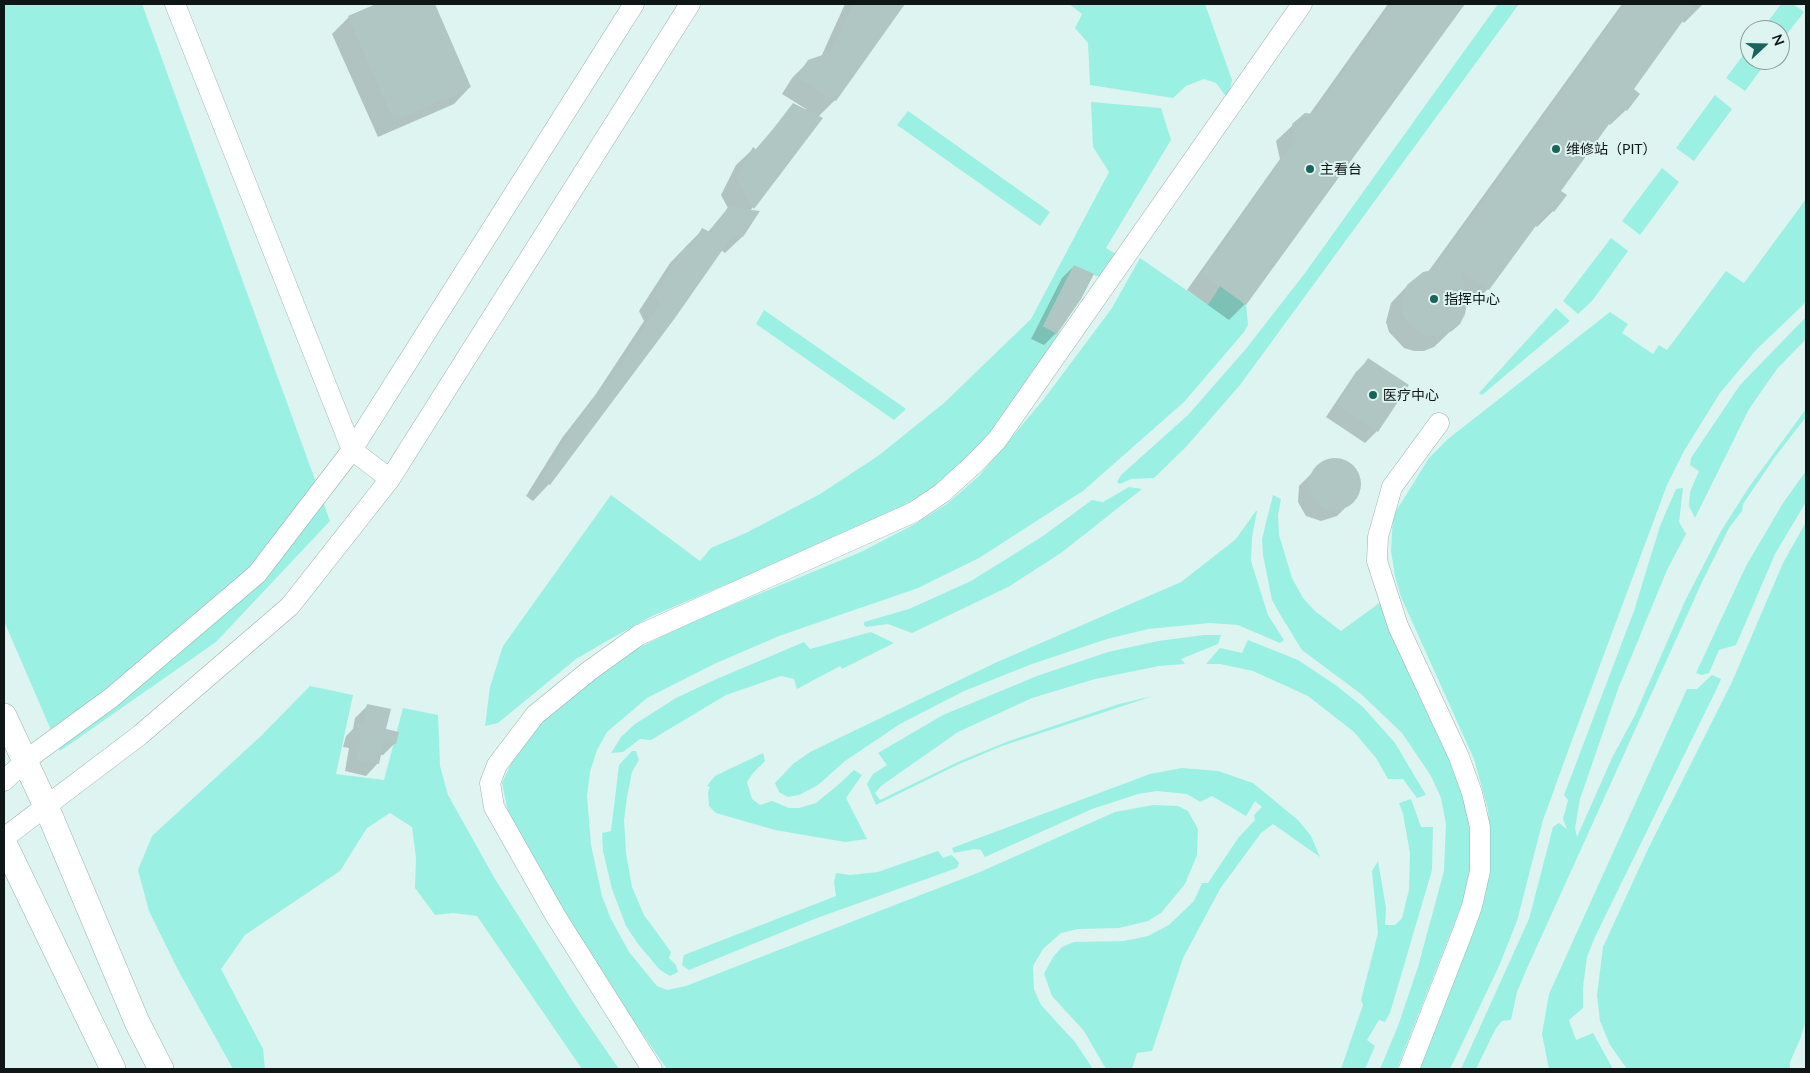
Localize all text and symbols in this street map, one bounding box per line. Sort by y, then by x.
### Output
north arrow [1740,20,1790,70]
text: N [1769,32,1788,48]
place label: 维修站（PIT） [1566,141,1657,157]
marker: 维修站（PIT） [1550,143,1562,155]
place label: 主看台 [1320,161,1362,177]
marker: 主看台 [1304,163,1316,175]
place label: 指挥中心 [1444,291,1500,307]
marker: 指挥中心 [1428,293,1440,305]
place label: 医疗中心 [1383,387,1439,403]
marker: 医疗中心 [1367,389,1379,401]

